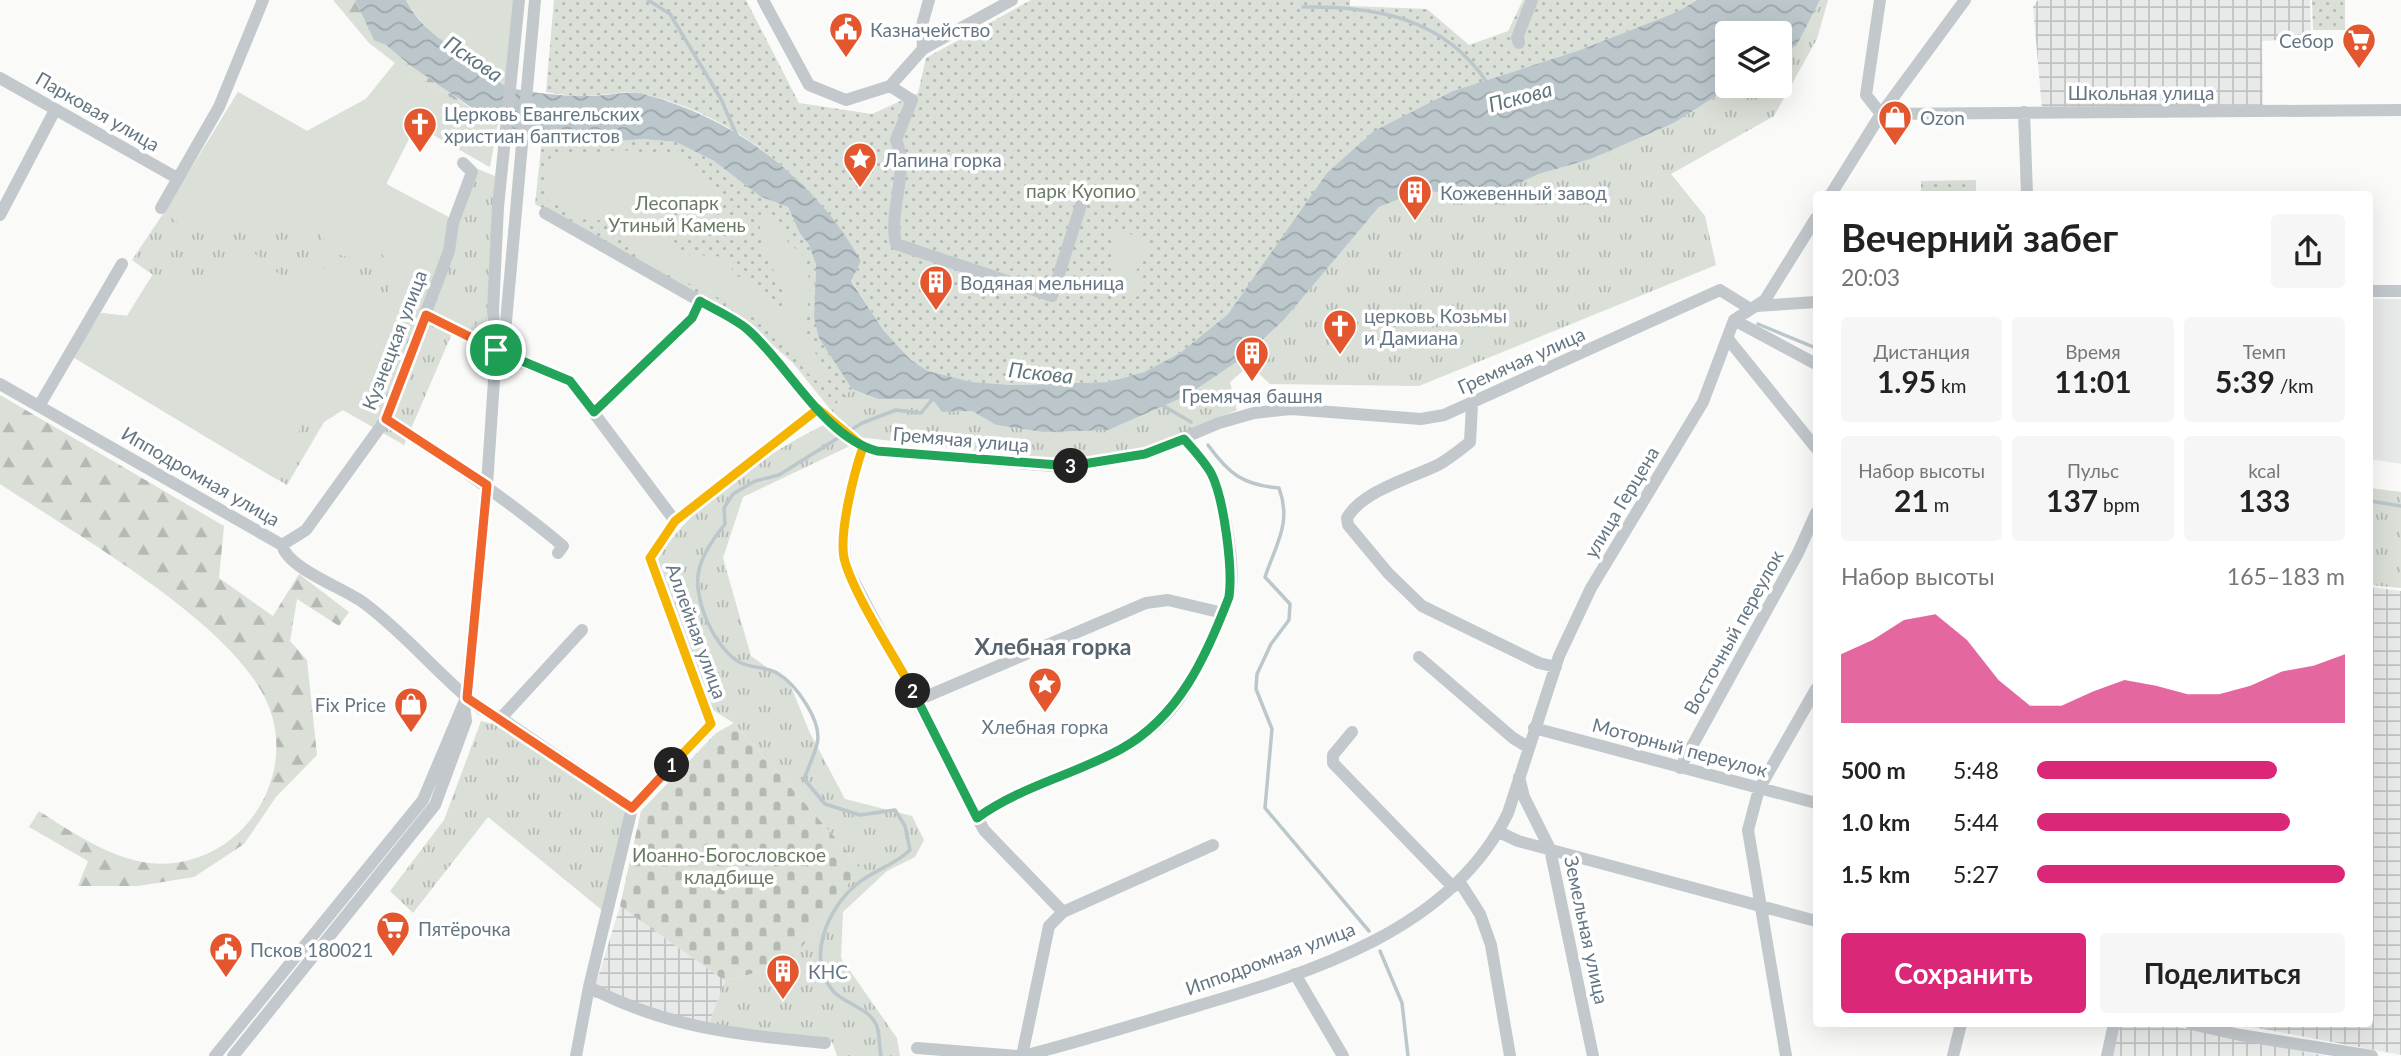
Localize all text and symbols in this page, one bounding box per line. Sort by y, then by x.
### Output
public building icon: Казначейство [827,10,865,59]
place label: Казначейство [870,18,990,41]
map controls [1715,21,1792,98]
button: layers [1715,21,1792,98]
supermarket icon: Себор [2340,21,2378,70]
water label: Пскова [440,29,508,87]
place label: Себор [2279,29,2334,52]
street label: Парковая улица [32,66,164,156]
water label: Пскова [1485,76,1555,116]
street label: Школьная улица [2068,81,2214,104]
shop icon: Ozon [1876,98,1914,147]
place label: Церковь Евангельских христиан баптистов [444,102,640,147]
church icon: Церковь Евангельских христиан баптистов [401,105,439,154]
place label: Ozon [1920,106,1965,129]
place icon: Лапина горка [841,140,879,189]
place label: Лапина горка [883,148,1002,171]
building icon: Кожевенный завод [1396,173,1434,222]
park label: парк Куопио [1026,179,1136,202]
place label: Кожевенный завод [1440,181,1607,204]
park label: Лесопарк Утиный Камень [608,191,746,236]
text: Вечерний забег [1841,214,2118,260]
button: share [2271,214,2345,288]
building icon: Водяная мельница [917,263,955,312]
text: 20:03 [1841,263,1900,291]
street label: Кузнецкая улица [357,267,431,413]
place label: Водяная мельница [960,271,1124,294]
place label: церковь Козьмы и Дамиана [1364,304,1507,349]
church icon: церковь Козьмы и Дамиана [1321,307,1359,356]
pin [466,320,526,380]
street label: Гремячая улица [1454,322,1588,398]
icon: arrive [477,331,515,369]
building icon: Гремячая башня [1233,334,1271,383]
text: Дистанция [1874,340,1970,363]
text: Время [2065,340,2121,363]
text: Темп [2243,340,2286,363]
water label: Пскова [1007,356,1075,388]
text: 1.95 [1877,363,1936,399]
text: 11:01 [2054,363,2132,399]
text: 5:39 [2215,363,2275,399]
text: km [1936,374,1966,397]
text: /km [2275,374,2314,397]
place label: Гремячая башня [1181,384,1323,407]
street label: Ипподромная улица [118,421,284,531]
street label: Гремячая улица [892,422,1030,456]
street label: улица Герцена [1579,442,1663,562]
pin: 3 [1054,448,1088,484]
text: 3 [1065,454,1076,477]
text: Набор высоты [1858,459,1985,482]
text: Пульс [2067,459,2119,482]
text: kcal [2248,459,2280,482]
text: 21 [1894,482,1929,518]
text: 137 [2046,482,2098,518]
text: 133 [2238,482,2290,518]
text: m [1929,493,1949,516]
text: bpm [2098,493,2140,516]
street label: Восточный переулок [1678,546,1788,718]
street label: Аллейная улица [662,560,732,702]
text: Набор высоты [1841,562,1995,590]
text: 165–183 m [2227,562,2345,590]
district label: Хлебная горка [975,632,1131,660]
place icon: Хлебная горка [1026,665,1064,714]
pin: 2 [895,674,930,708]
text: 2 [907,679,918,702]
shop icon: Fix Price [392,685,430,734]
place label: Fix Price [315,693,386,716]
street label: Моторный переулок [1590,713,1770,781]
place label: Хлебная горка [981,715,1109,738]
pin: 1 [654,748,690,782]
text: 1 [666,753,677,776]
text: 500 m [1841,756,1906,784]
text: 5:48 [1953,756,1999,784]
text: 1.0 km [1841,808,1910,836]
text: 5:44 [1953,808,1999,836]
park label: Иоанно-Богословское кладбище [632,843,826,888]
street label: Земельная улица [1560,854,1614,1006]
text: 1.5 km [1841,860,1910,888]
text: 5:27 [1953,860,1999,888]
supermarket icon: Пятёрочка [374,909,412,958]
place label: Пятёрочка [418,917,511,940]
street label: Ипподромная улица [1182,917,1358,999]
public building icon: Псков 180021 [207,930,245,979]
button: Сохранить [1841,933,2086,1013]
button: Поделиться [2100,933,2345,1013]
place label: Псков 180021 [250,938,373,961]
building icon: КНС [764,952,802,1001]
place label: КНС [808,960,848,983]

